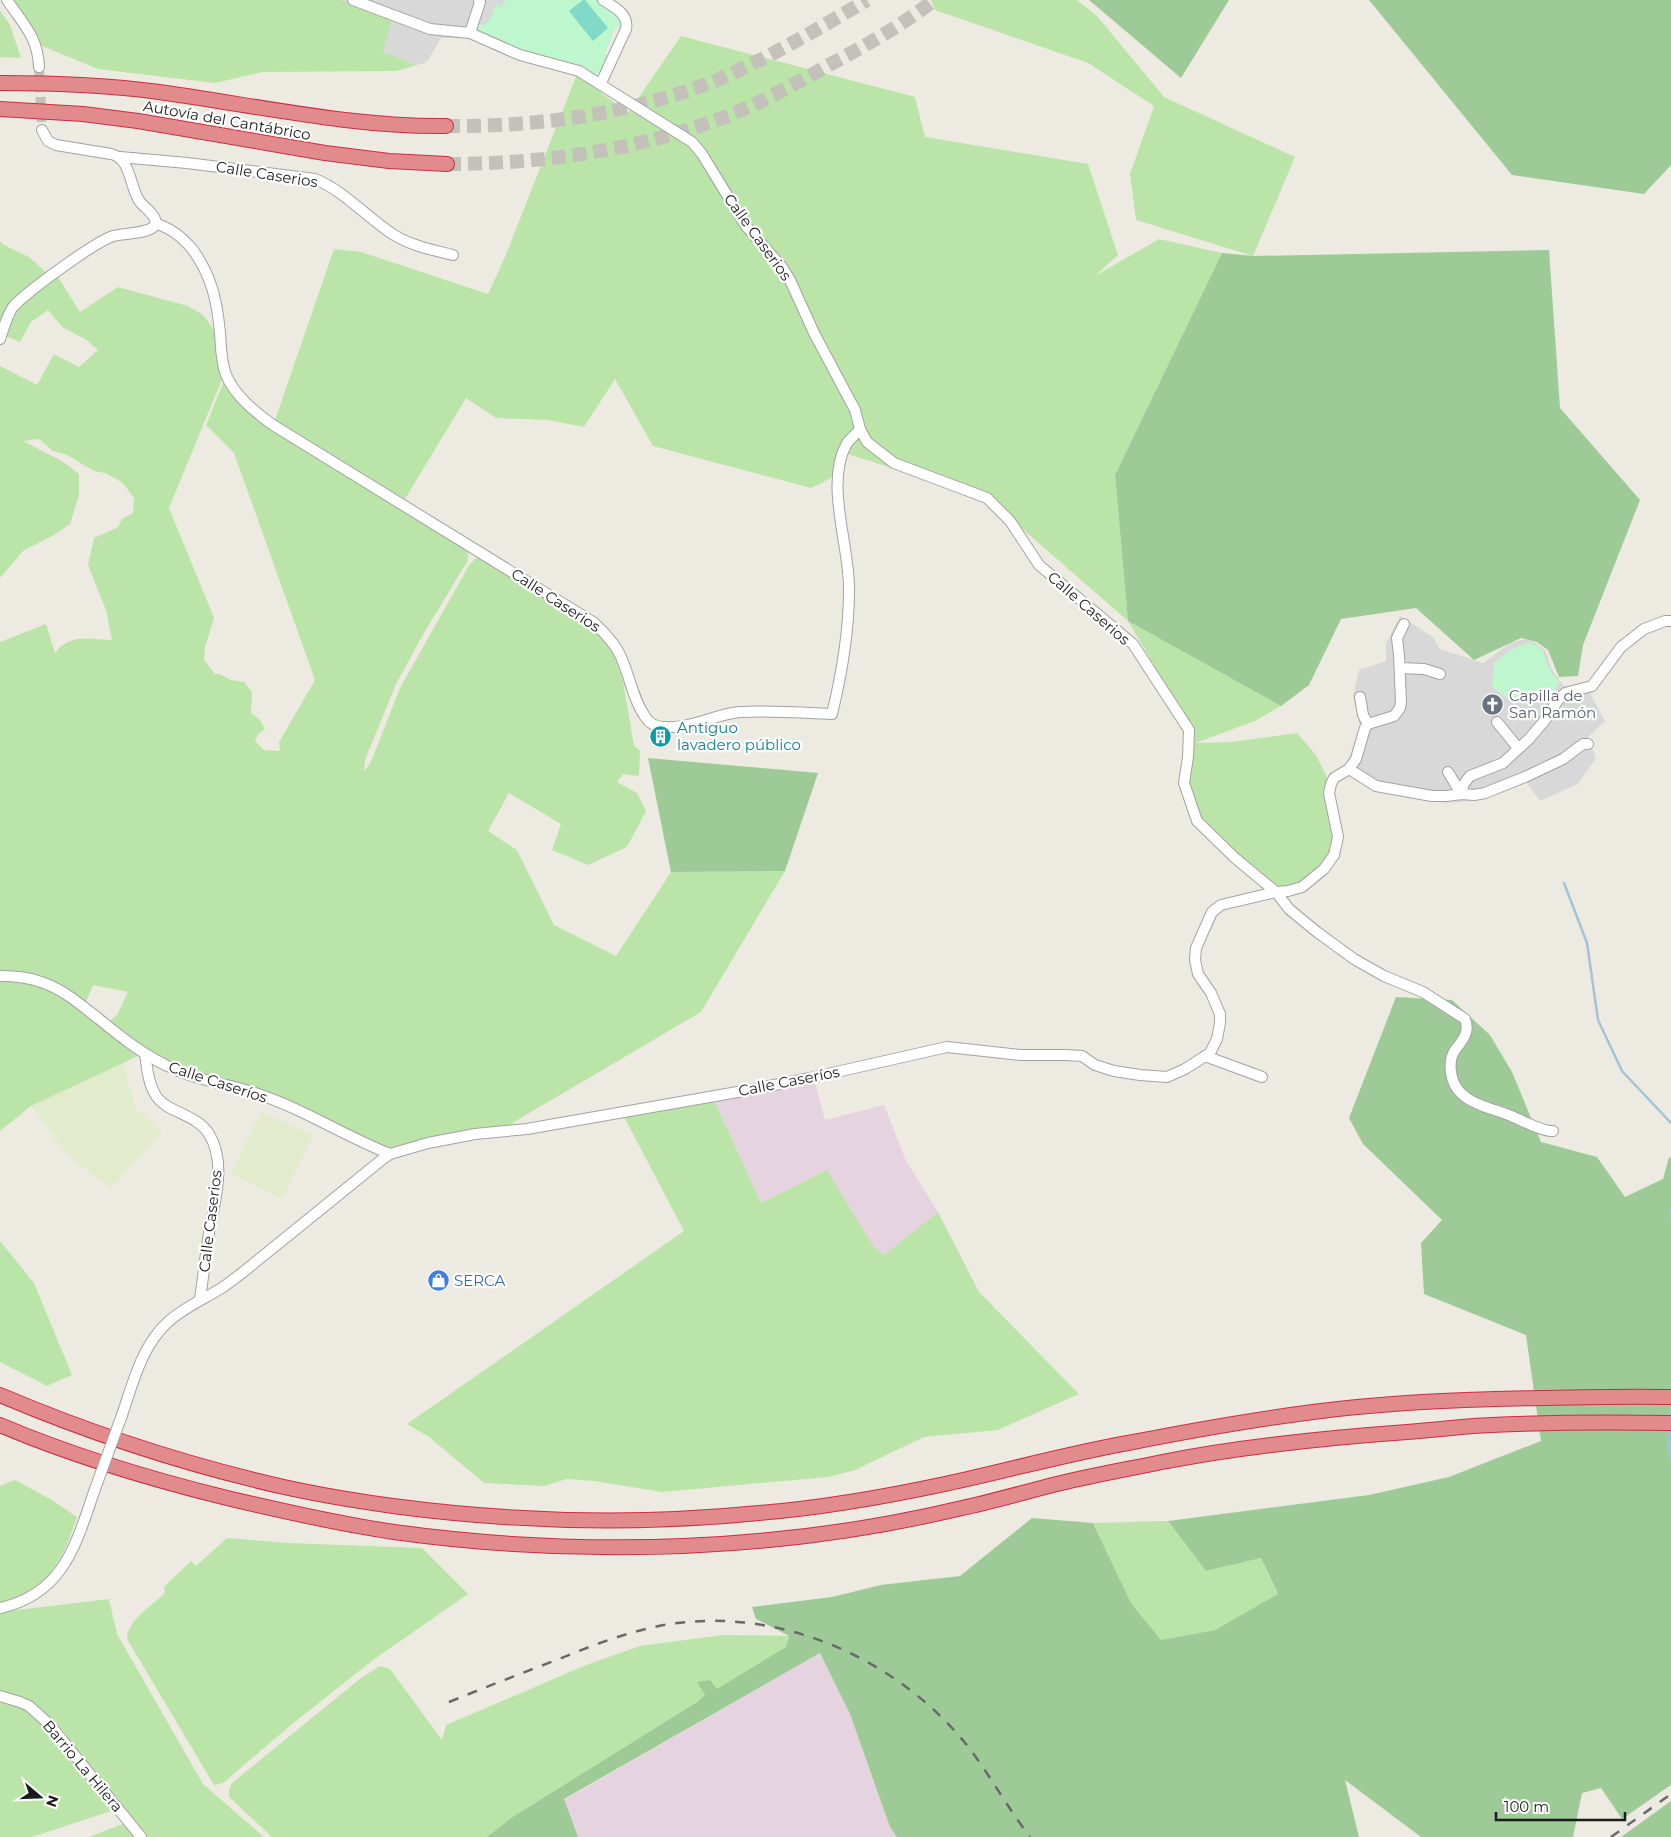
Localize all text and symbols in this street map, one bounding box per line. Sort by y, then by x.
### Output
street label: Autovía del Cantábrico [142,96,312,144]
street label: Calle Caserios [215,157,319,191]
street label: Calle Caserios [720,190,796,284]
street label: Calle Caserios [508,564,604,636]
street label: Calle Caserios [1044,567,1134,649]
place label: Capilla de San Ramón [1509,686,1596,722]
church icon: Capilla de San Ramón [1481,692,1505,716]
place label: Antiguo lavadero público [677,718,801,754]
building icon: Antiguo lavadero público [649,724,673,748]
street label: Calle Caseríos [166,1057,270,1107]
street label: Calle Caseríos [737,1062,841,1100]
street label: Calle Caserios [194,1169,226,1273]
shop icon: SERCA [426,1268,450,1292]
place label: SERCA [454,1271,505,1290]
street label: Barrio La Hilera [39,1716,127,1816]
north arrow [15,1772,65,1822]
scale bar [1496,1790,1625,1822]
text: N [42,1793,63,1810]
text: 100 m [1504,1797,1549,1816]

